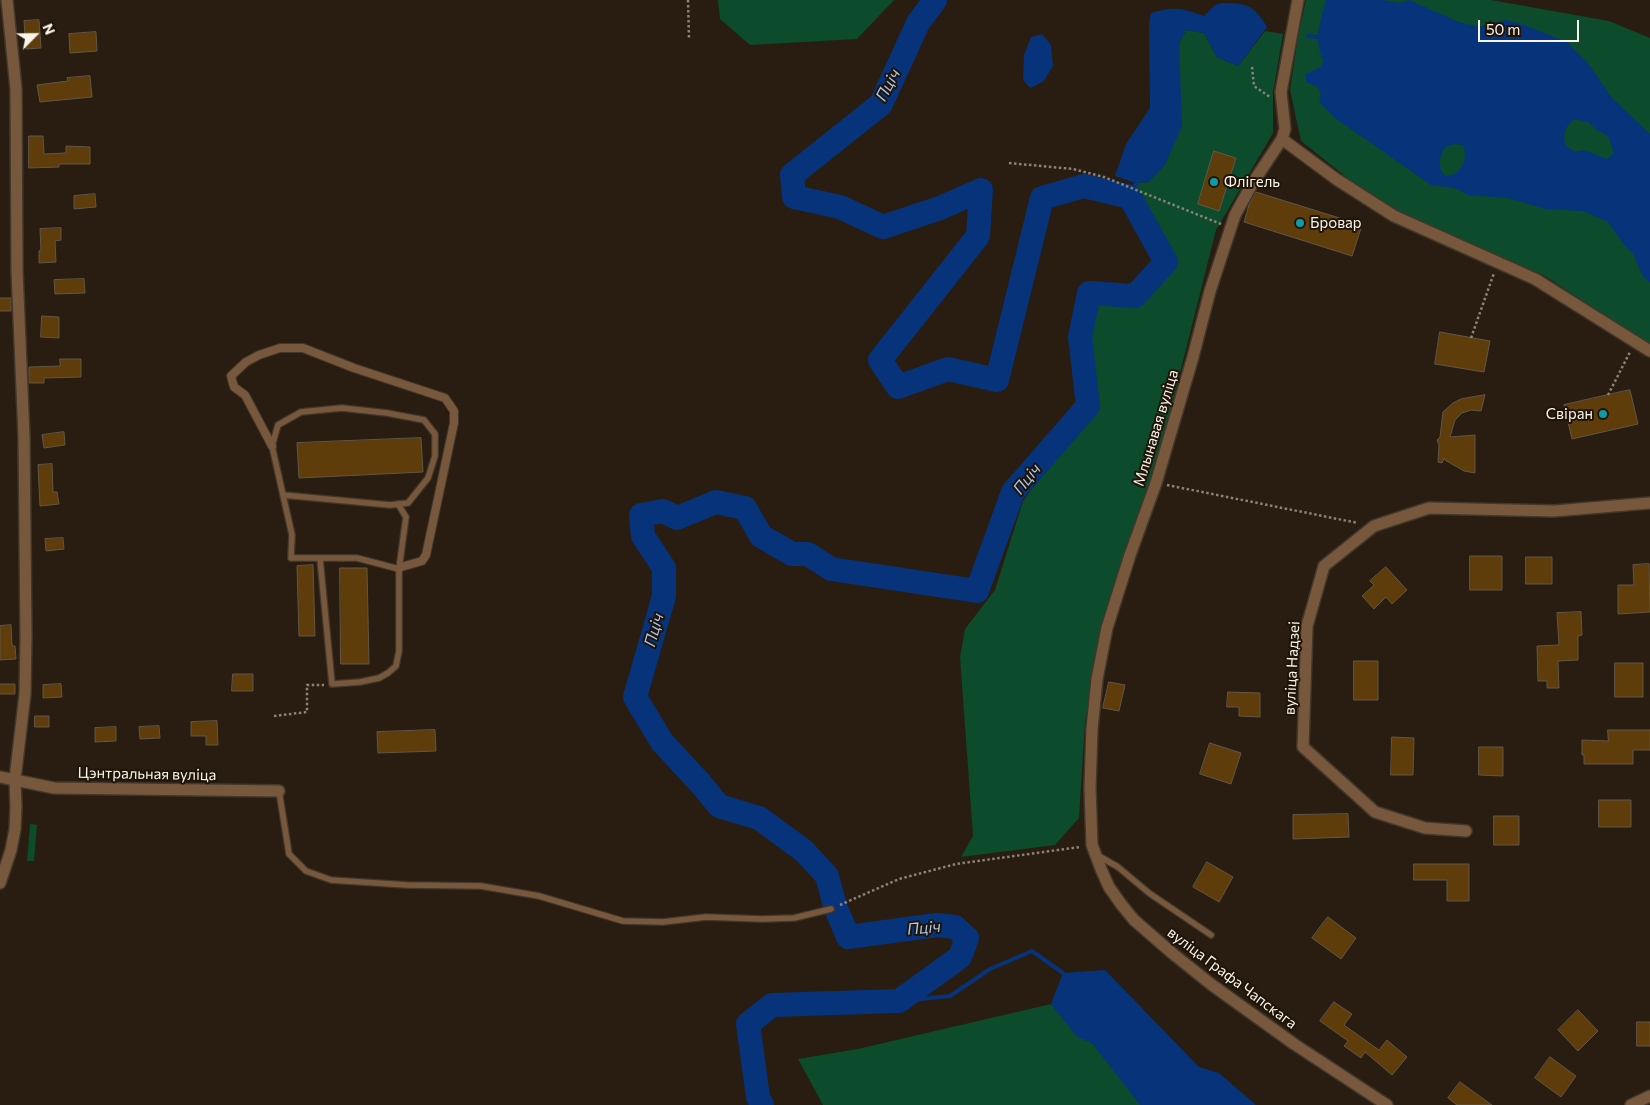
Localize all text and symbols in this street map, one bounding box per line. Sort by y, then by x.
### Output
north arrow [10,10,60,60]
scale bar [1480,10,1581,42]
text: 50 m [1486,20,1520,38]
text: N [39,21,59,37]
water label: Пціч [872,66,904,104]
place label: Флігель [1224,173,1280,191]
marker: Флігель [1208,176,1220,188]
place label: Бровар [1310,214,1362,232]
marker: Бровар [1294,217,1306,229]
street label: Млынавая вуліца [1130,368,1182,488]
place label: Свіран [1546,405,1593,423]
marker: Свіран [1597,408,1609,420]
water label: Пціч [1009,460,1045,498]
water label: Пціч [640,611,668,649]
street label: вуліца Надзеі [1281,621,1303,715]
street label: Цэнтральная вуліца [77,764,217,784]
water label: Пціч [906,917,942,939]
street label: вуліца Графа Чапскага [1164,923,1300,1033]

